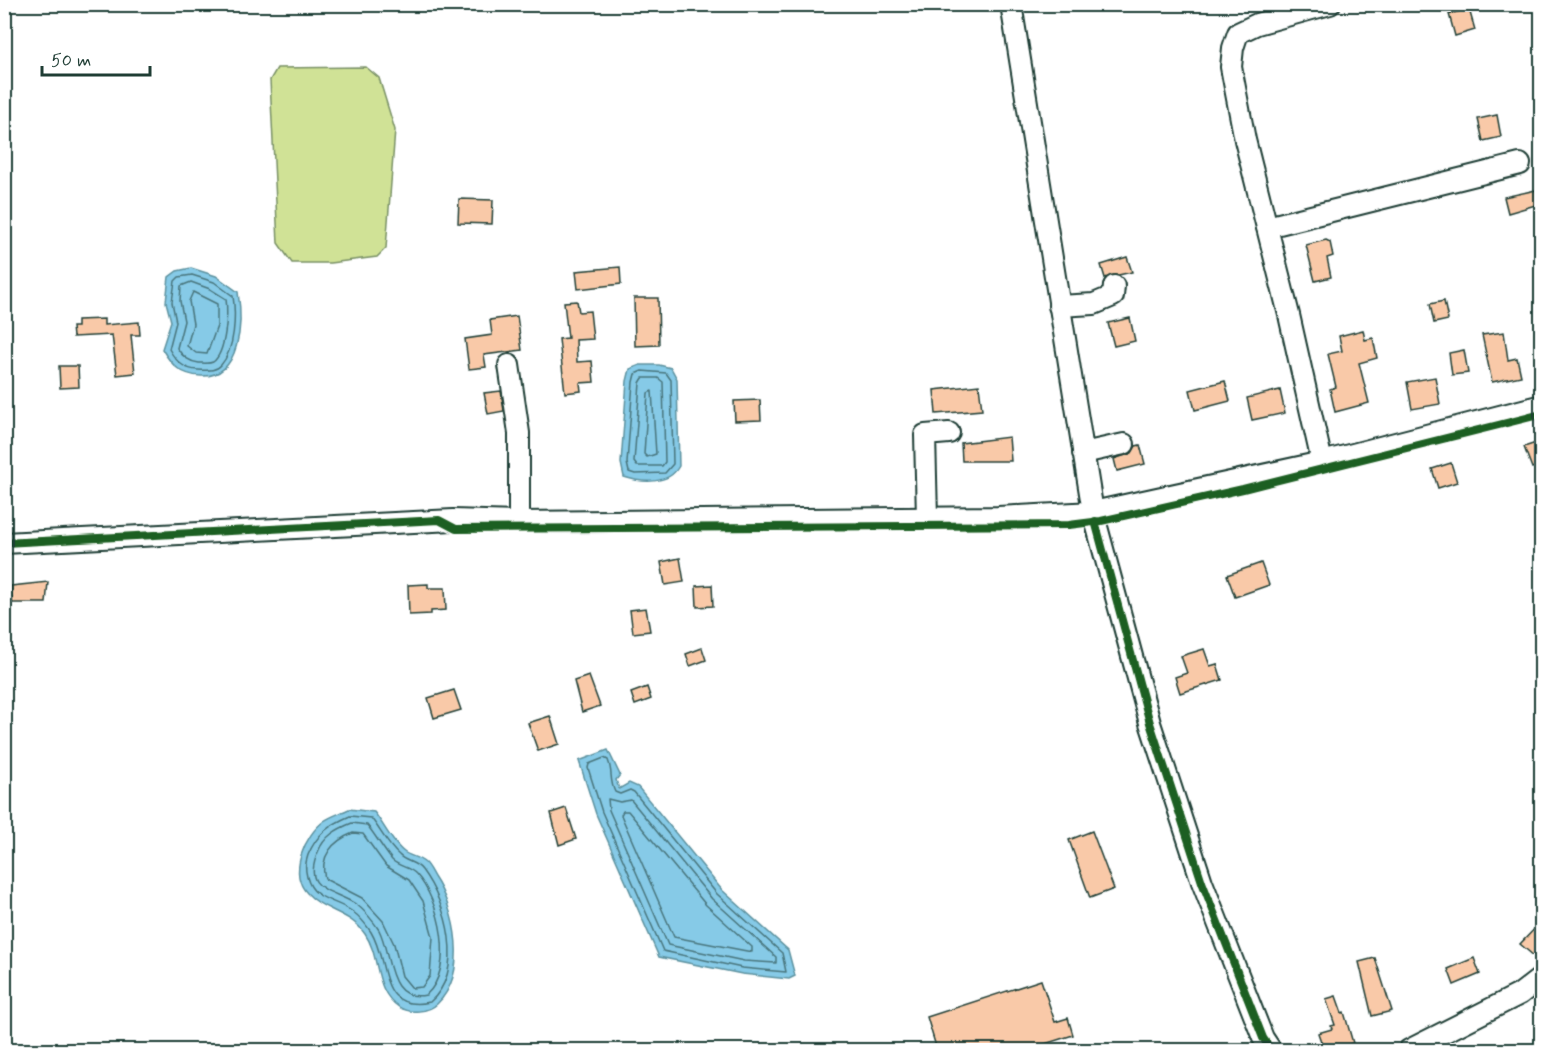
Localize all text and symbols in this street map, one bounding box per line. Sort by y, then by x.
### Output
scale bar [42,39,150,77]
text: 50 m [51,49,91,73]

